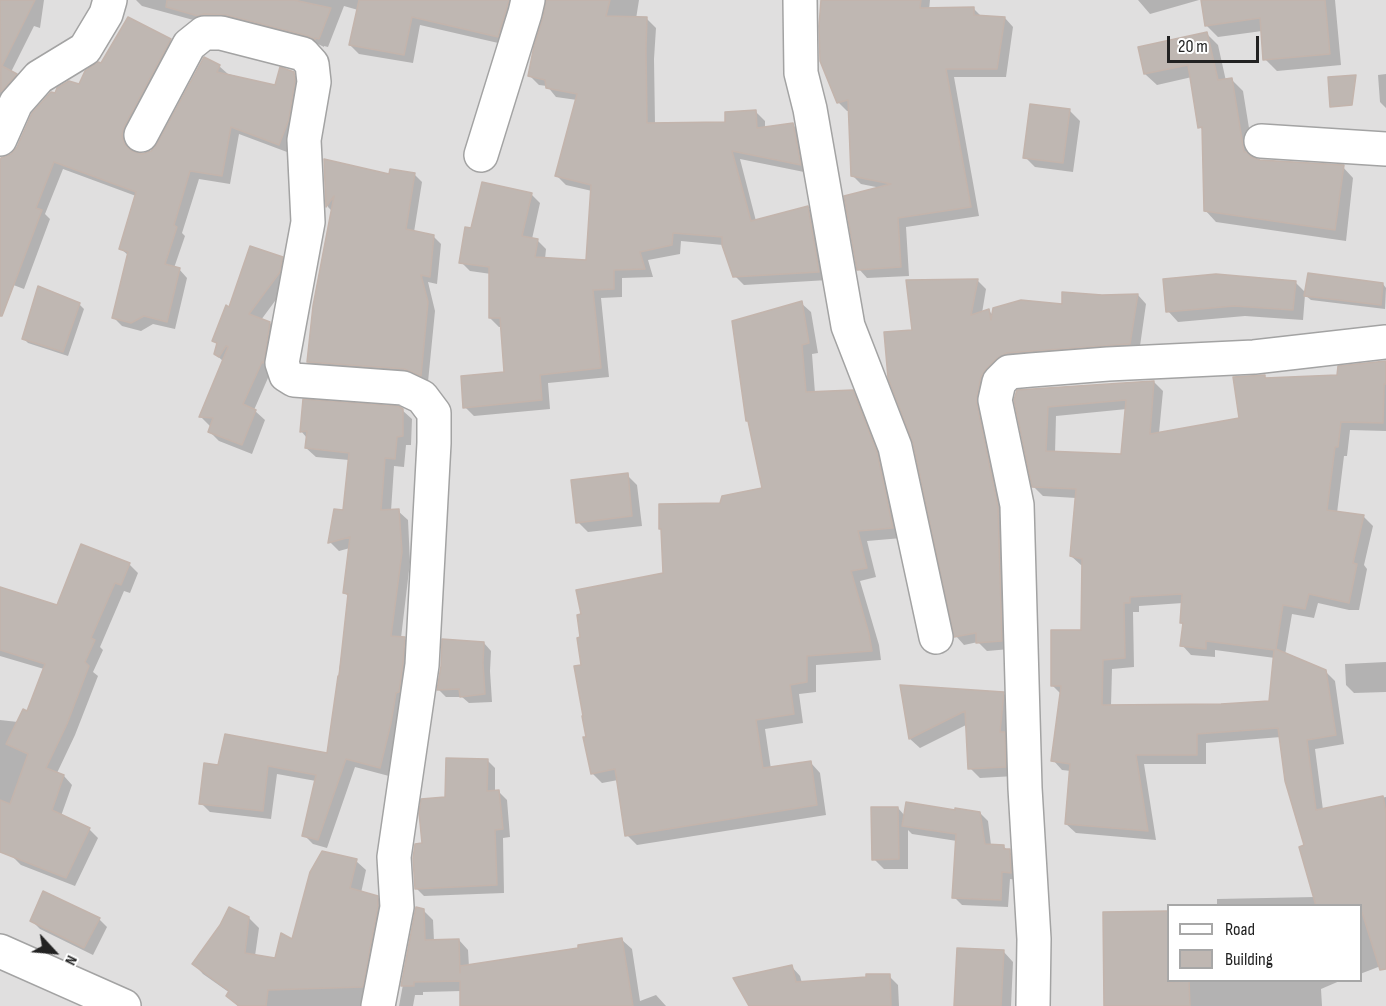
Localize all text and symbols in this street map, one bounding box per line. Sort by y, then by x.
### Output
scale bar [1170,24,1262,62]
text: 20 m [1178,36,1208,57]
legend [1167,904,1362,982]
text: Road [1225,919,1255,940]
north arrow [24,922,84,982]
text: Building [1225,949,1273,970]
text: N [60,952,81,968]

